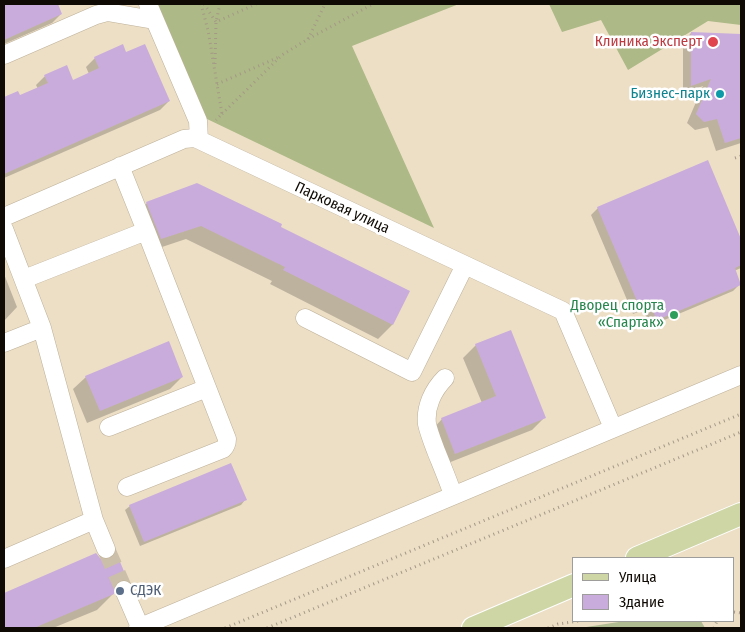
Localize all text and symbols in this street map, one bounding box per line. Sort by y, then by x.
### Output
place label: Клиника Эксперт [595,33,702,51]
marker: Клиника Эксперт [706,35,720,49]
place label: Бизнес-парк [630,85,710,103]
marker: Бизнес-парк [714,88,726,100]
street label: Парковая улица [292,178,392,238]
place label: Дворец спорта «Спартак» [571,297,664,332]
marker: Дворец спорта «Спартак» [668,309,680,321]
legend [572,557,735,622]
text: Улица [619,568,657,586]
place label: СДЭК [130,582,161,600]
marker: СДЭК [114,585,126,597]
text: Здание [619,593,665,611]

